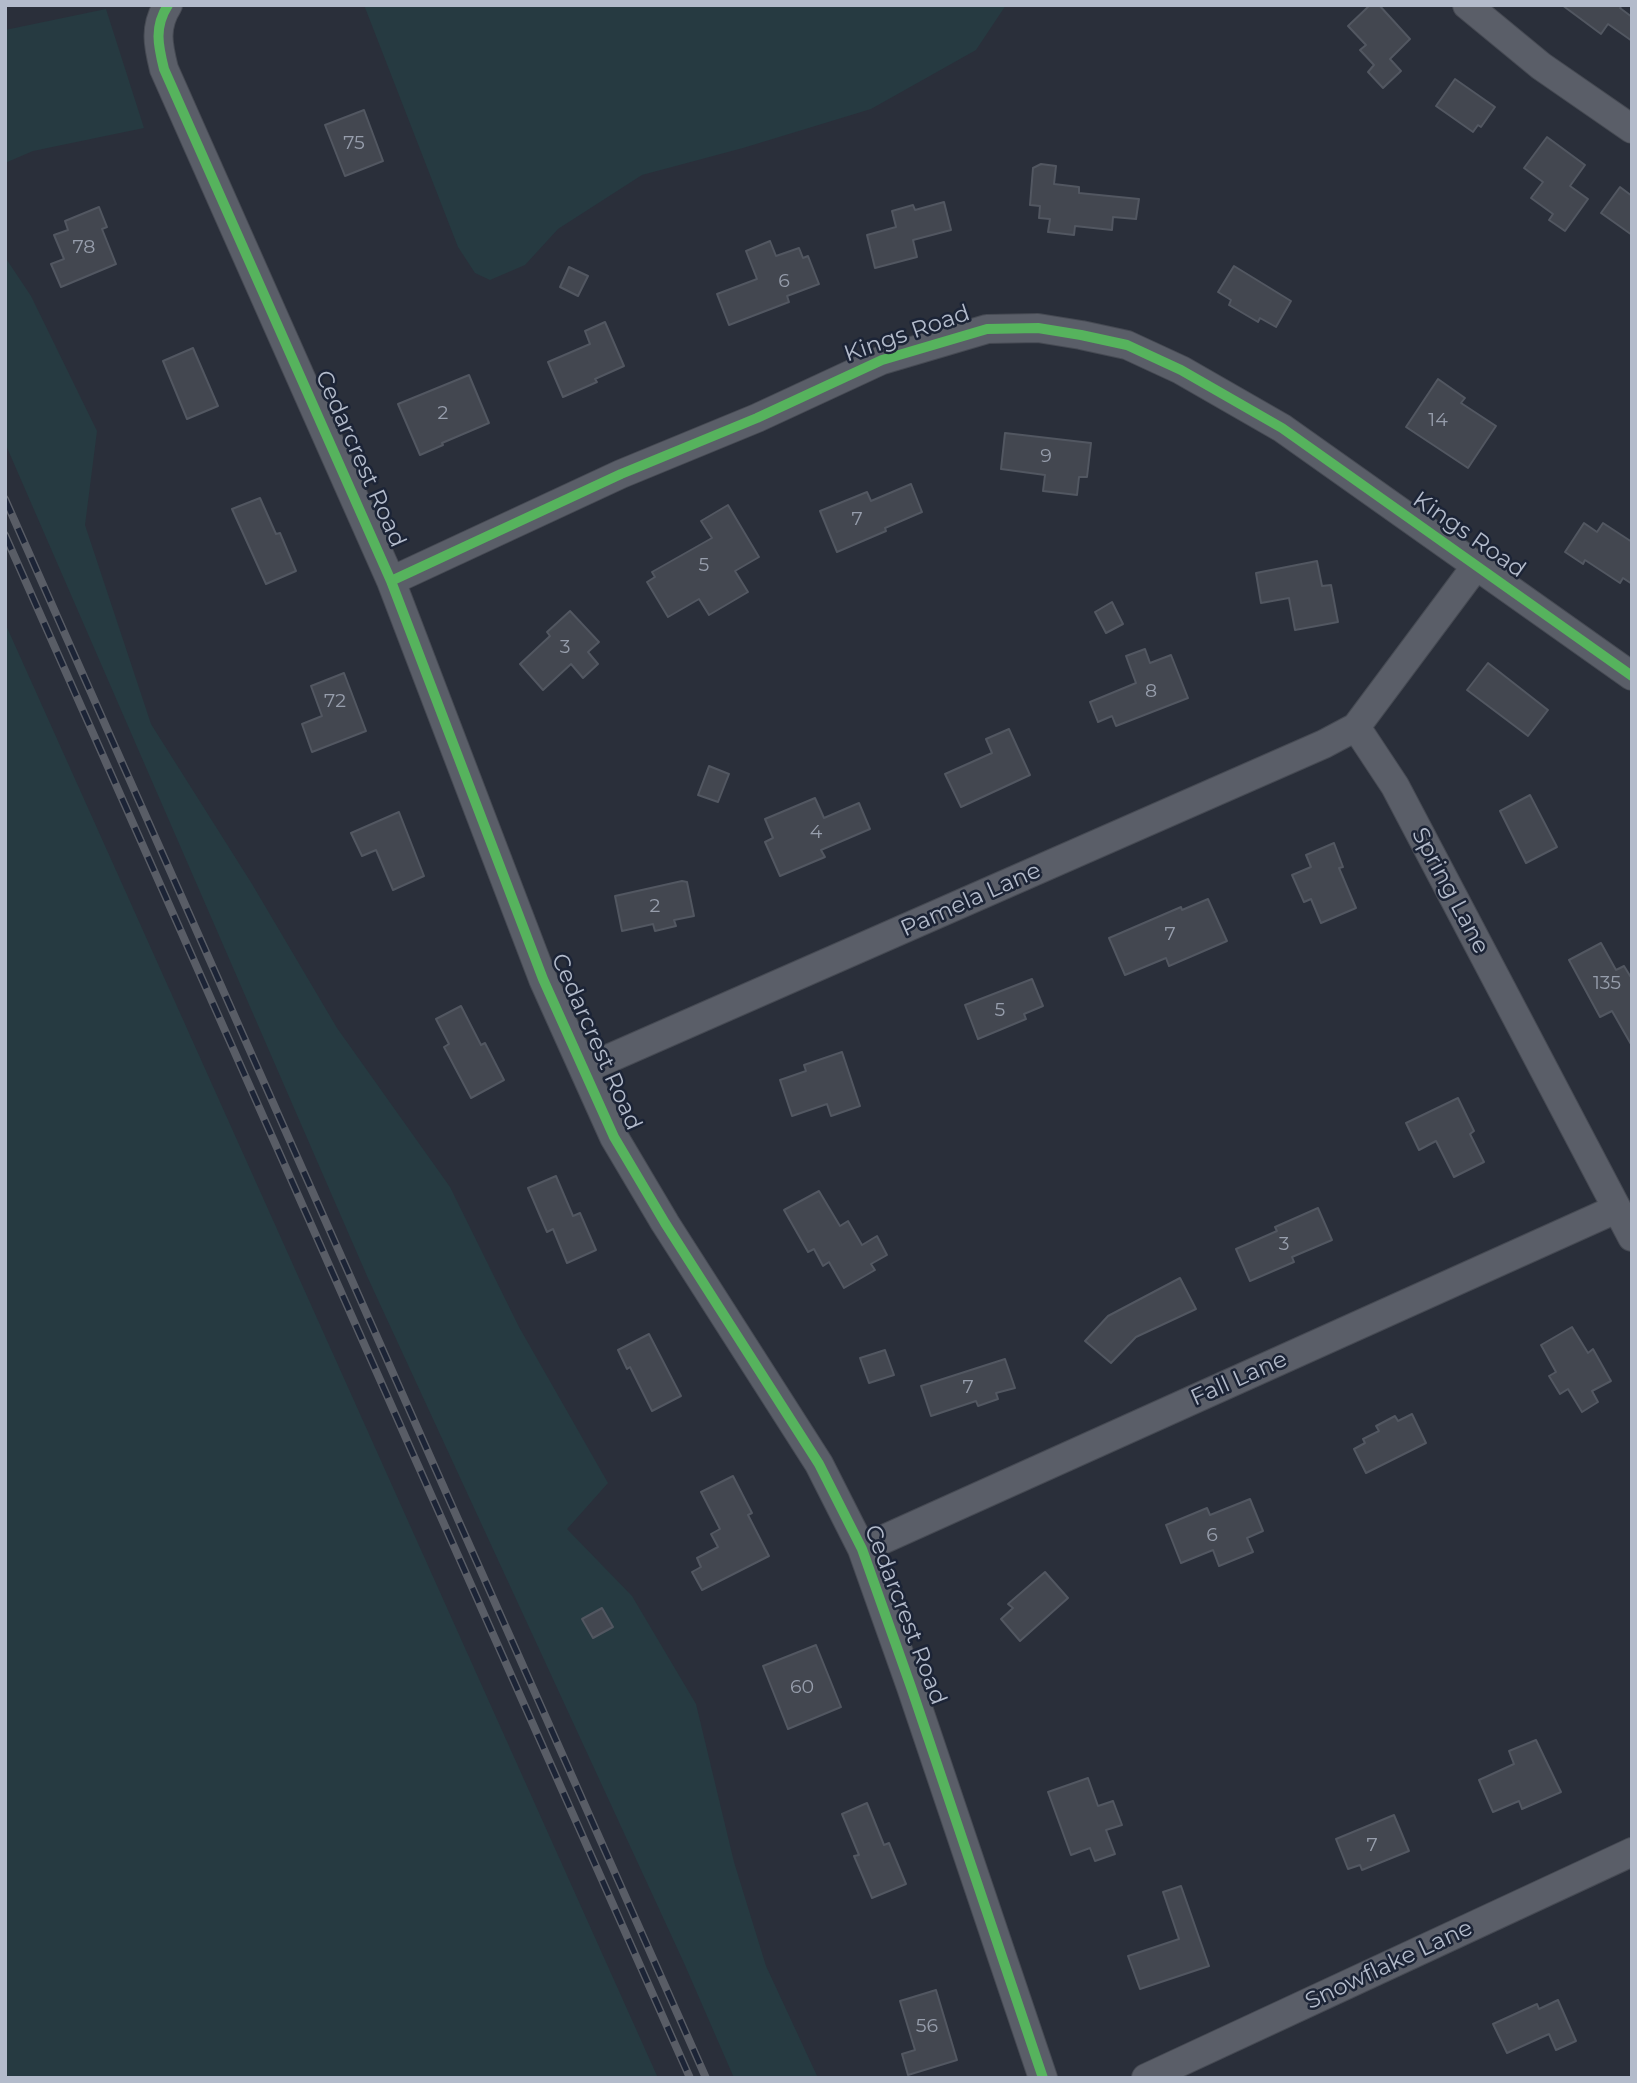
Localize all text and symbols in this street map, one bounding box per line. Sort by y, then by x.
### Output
house number: 75 [343,132,365,154]
house number: 78 [73,236,95,258]
house number: 6 [778,270,790,292]
street label: Kings Road [840,300,974,368]
street label: Cedarcrest Road [309,366,411,552]
house number: 2 [438,402,448,424]
house number: 14 [1428,409,1448,431]
house number: 9 [1040,445,1052,467]
street label: Kings Road [1407,486,1531,584]
house number: 7 [851,508,863,530]
house number: 5 [699,554,709,576]
house number: 3 [560,636,570,658]
house number: 8 [1145,680,1157,702]
house number: 72 [324,690,346,712]
house number: 4 [810,821,822,843]
street label: Spring Lane [1405,823,1495,959]
street label: Pamela Lane [897,857,1045,943]
house number: 2 [650,895,660,917]
house number: 7 [1164,923,1176,945]
street label: Cedarcrest Road [545,949,647,1135]
house number: 135 [1593,972,1621,994]
house number: 5 [995,999,1005,1021]
house number: 3 [1279,1233,1289,1255]
street label: Fall Lane [1187,1346,1291,1412]
house number: 7 [962,1376,974,1398]
street label: Cedarcrest Road [858,1521,952,1709]
house number: 6 [1206,1524,1218,1546]
house number: 60 [790,1676,814,1698]
house number: 7 [1366,1834,1378,1856]
street label: Snowflake Lane [1301,1914,1477,2016]
house number: 56 [916,2015,938,2037]

